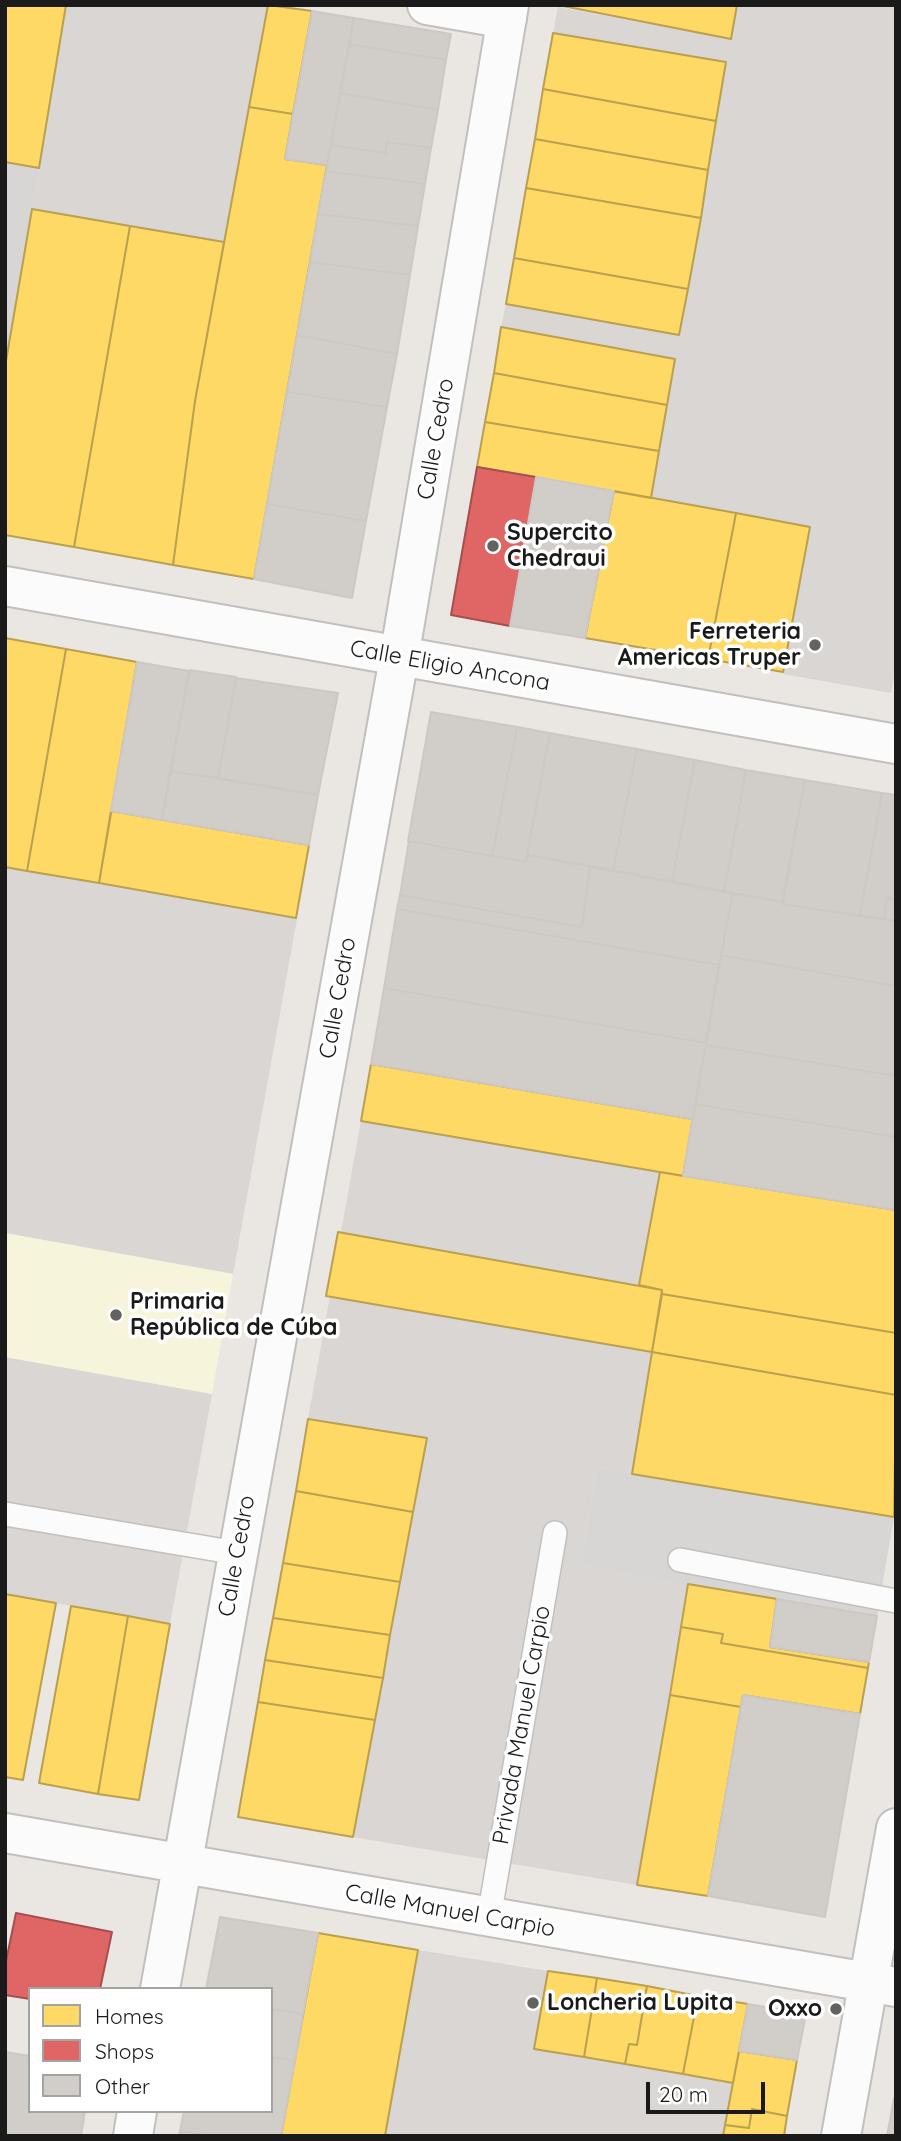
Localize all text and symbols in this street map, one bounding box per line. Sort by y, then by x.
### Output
street label: Calle Cedro [412,376,460,502]
place label: Supercito Chedraui [507,519,613,573]
marker: Supercito Chedraui [485,538,501,554]
place label: Ferreteria Americas Truper [618,618,801,672]
street label: Calle Eligio Ancona [348,635,552,697]
marker: Ferreteria Americas Truper [807,637,823,653]
street label: Calle Cedro [314,935,362,1061]
place label: Primaria República de Cúba [130,1288,337,1342]
marker: Primaria República de Cúba [108,1307,124,1323]
street label: Calle Cedro [213,1493,261,1619]
street label: Privada Manuel Carpio [487,1603,557,1847]
street label: Calle Manuel Carpio [343,1879,557,1943]
legend [28,1987,273,2113]
place label: Loncheria Lupita [547,1989,733,2017]
marker: Loncheria Lupita [525,1995,541,2011]
place label: Oxxo [768,1995,822,2023]
marker: Oxxo [828,2001,844,2017]
text: Homes [95,2003,164,2029]
text: Shops [95,2038,154,2064]
scale bar [649,2068,768,2112]
text: Other [95,2073,150,2099]
text: 20 m [659,2081,708,2107]

